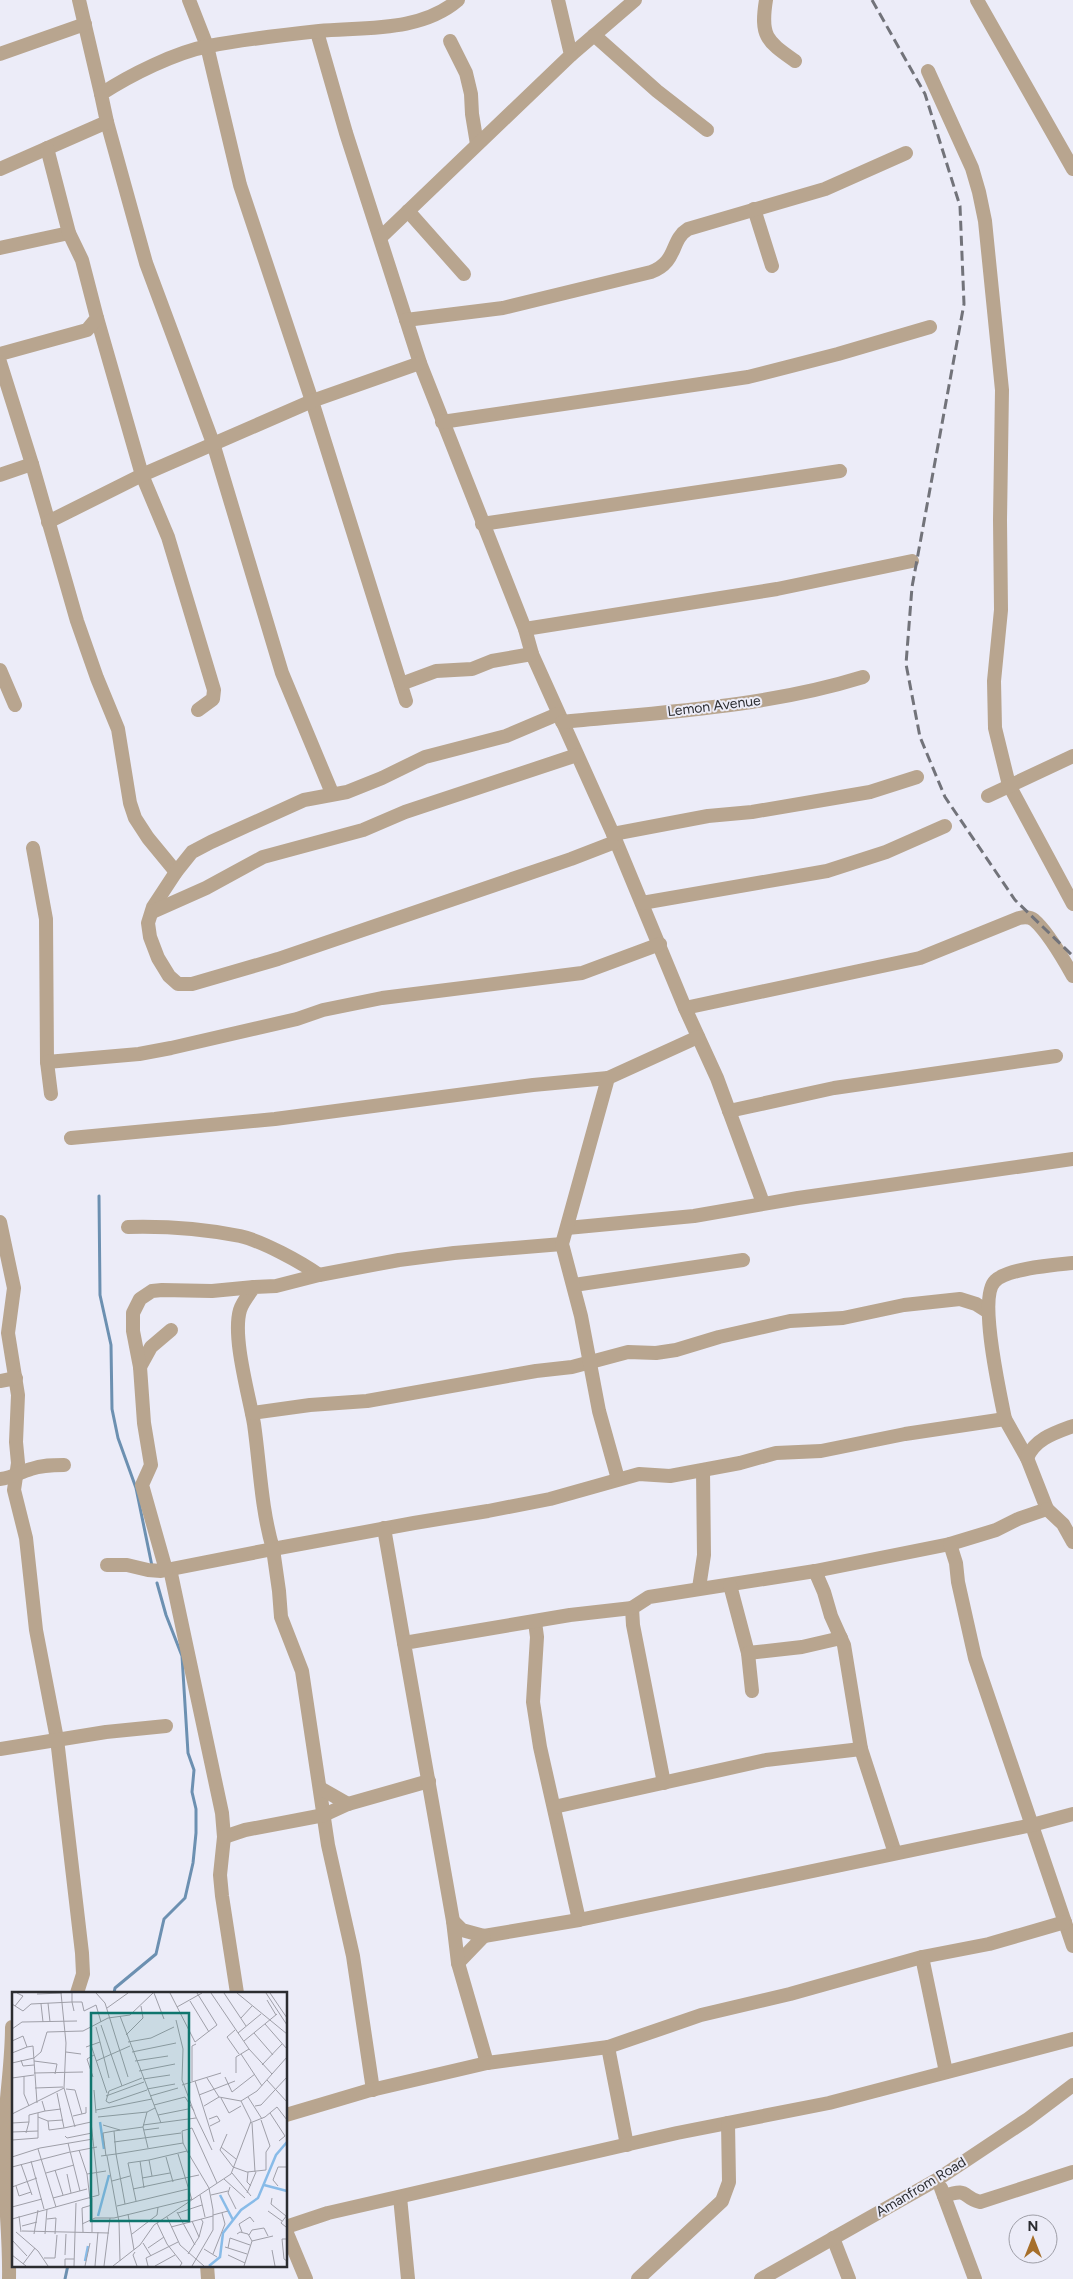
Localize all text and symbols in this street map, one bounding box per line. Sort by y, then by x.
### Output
street label: Lemon Avenue [667,692,762,720]
inset map [12,1992,288,2266]
street label: Amanfrom Road [873,2153,969,2221]
north arrow [1008,2214,1058,2264]
text: N [1028,2218,1038,2235]

